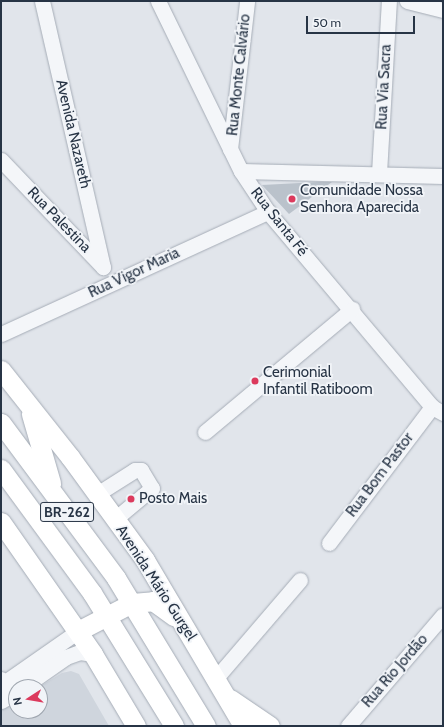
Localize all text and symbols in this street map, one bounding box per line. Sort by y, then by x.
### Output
scale bar [308,8,417,34]
street label: Rua Monte Calvário [224,13,254,137]
text: 50 m [313,15,341,30]
street label: Rua Via Sacra [373,44,395,130]
street label: Avenida Nazareth [52,78,94,190]
place label: Comunidade Nossa Senhora Aparecida [300,181,423,216]
street label: Rua Palestina [23,184,95,256]
street label: Rua Santa Fé [247,184,311,260]
marker: Comunidade Nossa Senhora Aparecida [287,194,297,204]
street label: Rua Vigor Maria [86,244,182,302]
place label: Cerimonial Infantil Ratiboom [263,363,373,398]
marker: Cerimonial Infantil Ratiboom [250,376,260,386]
street label: Rua Bom Pastor [342,429,418,521]
place label: Posto Mais [139,490,207,508]
marker: Posto Mais [126,494,136,504]
road number: BR-262 [40,500,94,524]
street label: Avenida Mário Gurgel [112,522,200,644]
street label: Rua Rio Jordão [358,631,432,711]
north arrow [8,679,48,719]
text: N [10,696,25,707]

